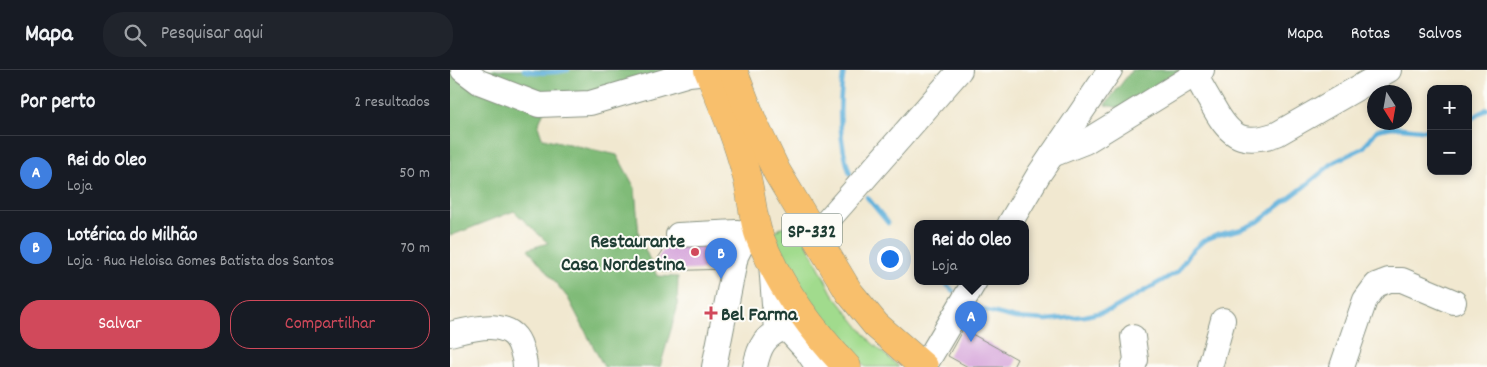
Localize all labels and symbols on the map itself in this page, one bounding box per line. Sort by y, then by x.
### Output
north arrow [1367,85,1412,130]
road number: SP-332 [782,214,842,246]
place label: Restaurante Casa Nordestina [561,229,686,280]
pin: B [705,238,737,279]
marker: Restaurante Casa Nordestina [689,246,701,258]
your location [877,246,903,272]
pin: A [955,301,987,342]
place label: Bel Farma [721,302,798,330]
marker: Bel Farma [705,307,717,319]

